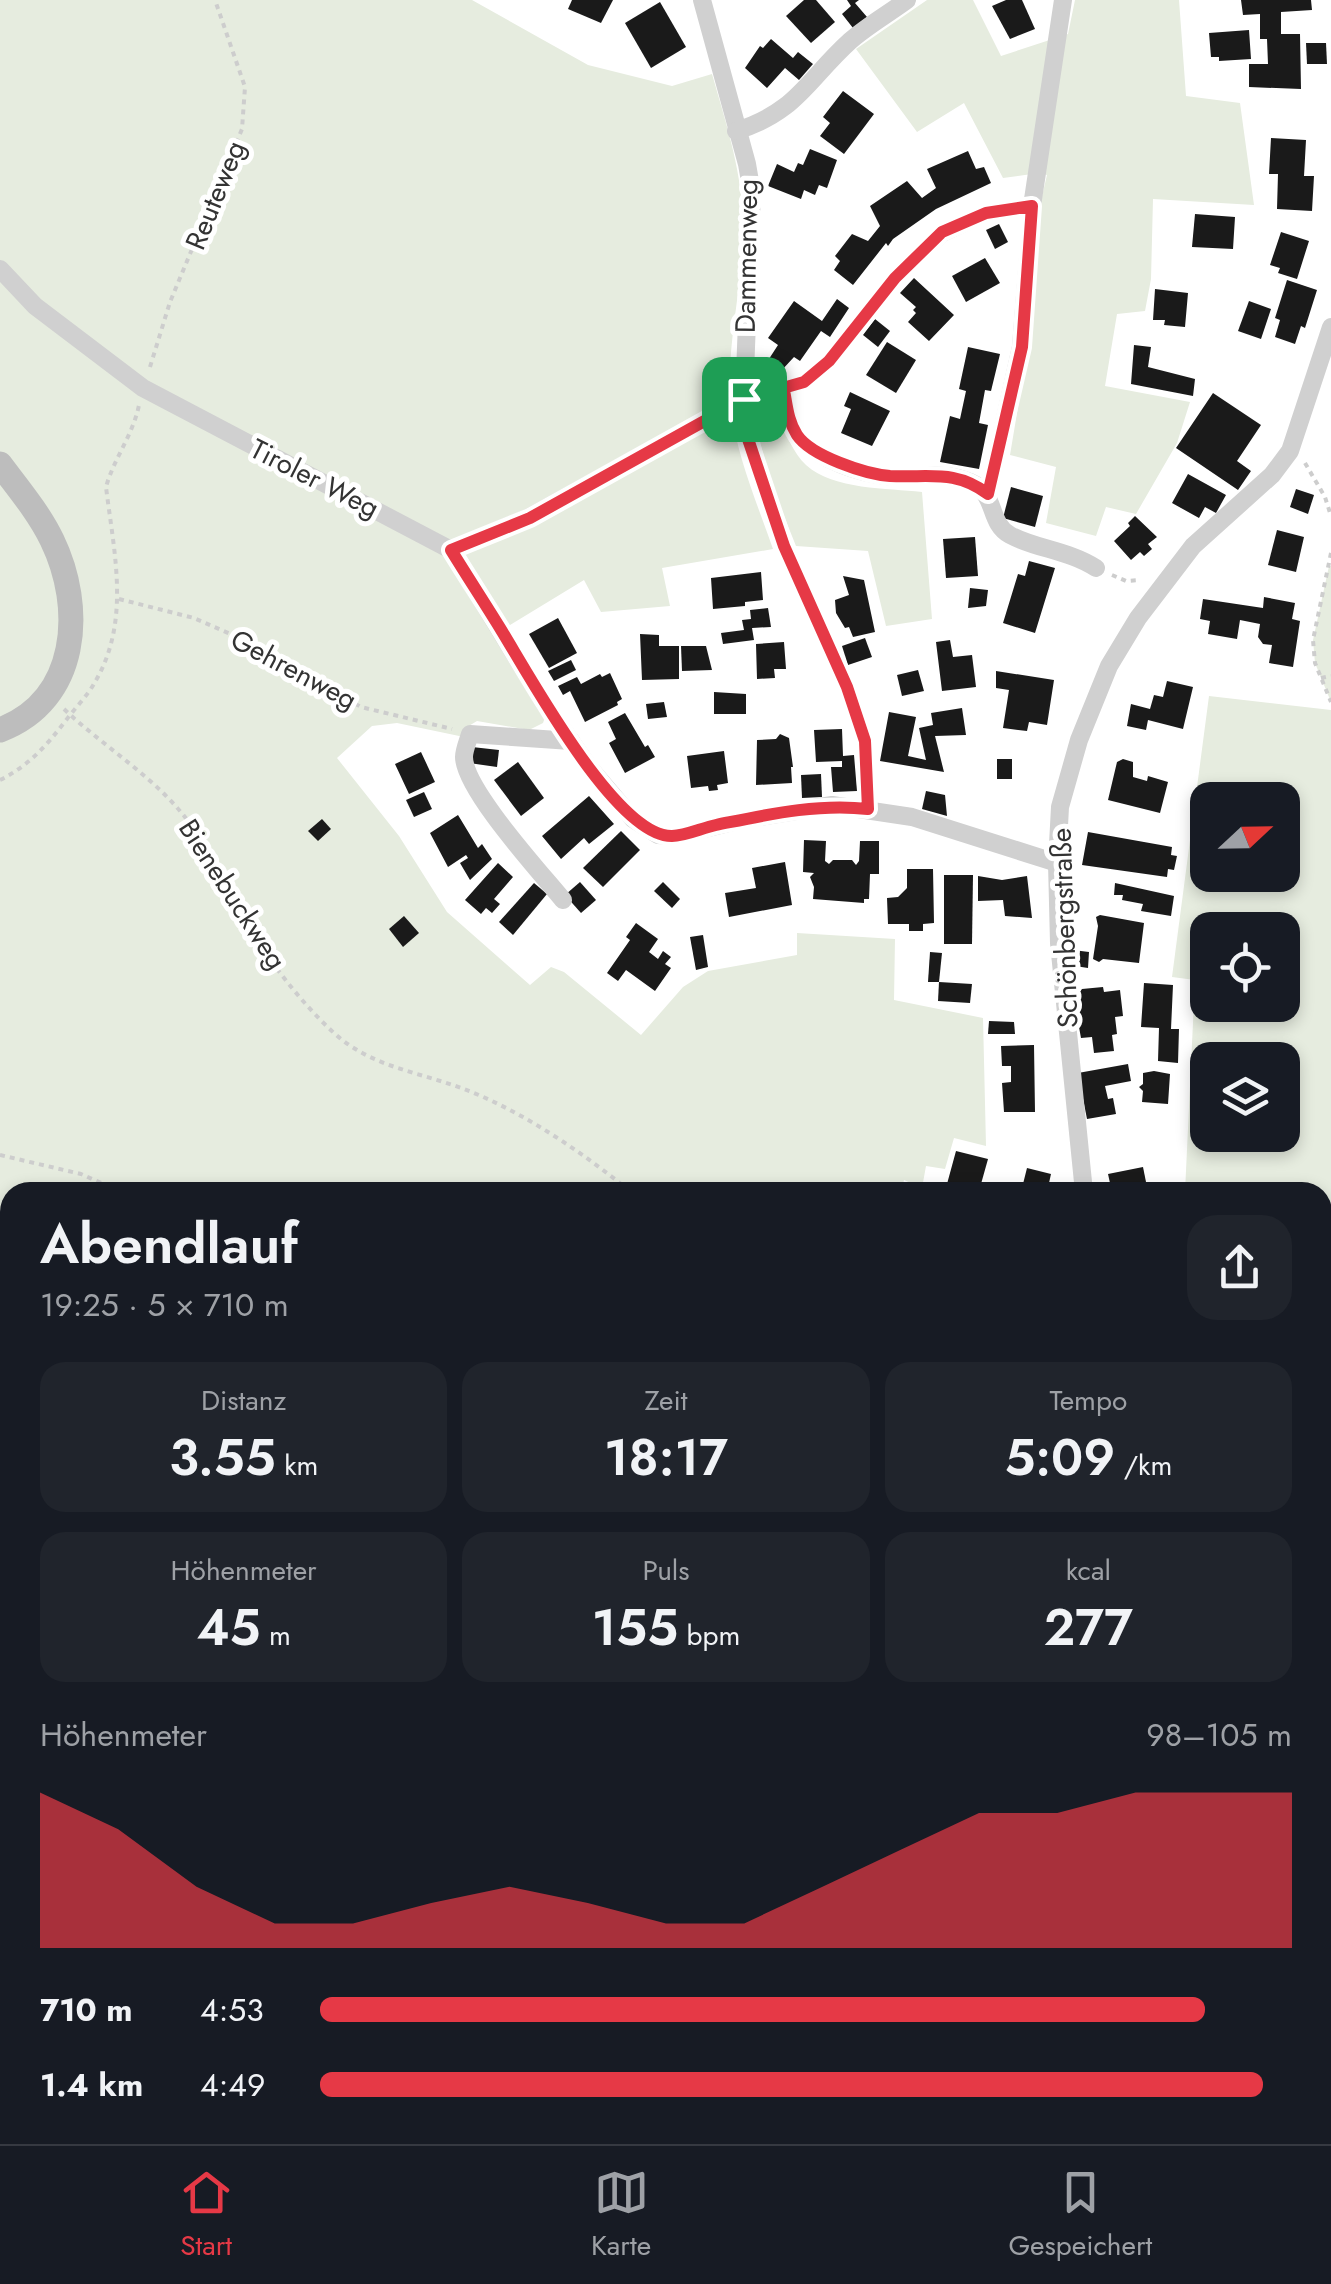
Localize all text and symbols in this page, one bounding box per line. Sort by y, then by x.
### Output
street label: Reuteweg [175,134,256,256]
street label: Dammenweg [725,179,768,333]
pin [702,357,787,442]
icon: arrive [717,372,772,427]
street label: Tiroler Weg [243,429,386,528]
street label: Gehrenweg [223,619,364,720]
north arrow [1190,782,1300,892]
map controls [1190,782,1300,1152]
street label: Bienebuckweg [168,811,297,978]
street label: Schönbergstraße [1041,827,1088,1029]
button: locate [1190,912,1300,1022]
button: layers [1190,1042,1300,1152]
text: Abendlauf [40,1204,298,1284]
button: share [1187,1215,1292,1320]
text: 19:25 · 5 × 710 m [40,1282,289,1328]
text: Distanz [201,1380,286,1421]
text: Zeit [645,1380,687,1421]
text: Tempo [1049,1380,1127,1421]
text: 3.55 [169,1421,276,1494]
text: 18:17 [604,1421,728,1494]
text: 5:09 [1004,1421,1115,1494]
text: km [276,1445,318,1486]
text: /km [1115,1445,1172,1486]
text: Höhenmeter [171,1550,317,1591]
text: Puls [642,1550,690,1591]
text: kcal [1066,1550,1111,1591]
text: 45 [196,1591,261,1664]
text: 155 [592,1591,678,1664]
text: 277 [1044,1591,1133,1664]
text: m [261,1615,291,1656]
text: bpm [678,1615,740,1656]
text: Höhenmeter [40,1712,207,1758]
text: 98–105 m [1146,1712,1292,1758]
text: 710 m [40,1987,133,2033]
text: 4:53 [200,1987,264,2033]
text: 1.4 km [40,2062,143,2108]
text: 4:49 [200,2062,265,2108]
tab: Start [179,2165,234,2266]
tab: Karte [591,2165,651,2266]
tab: Gespeichert [1008,2165,1152,2266]

